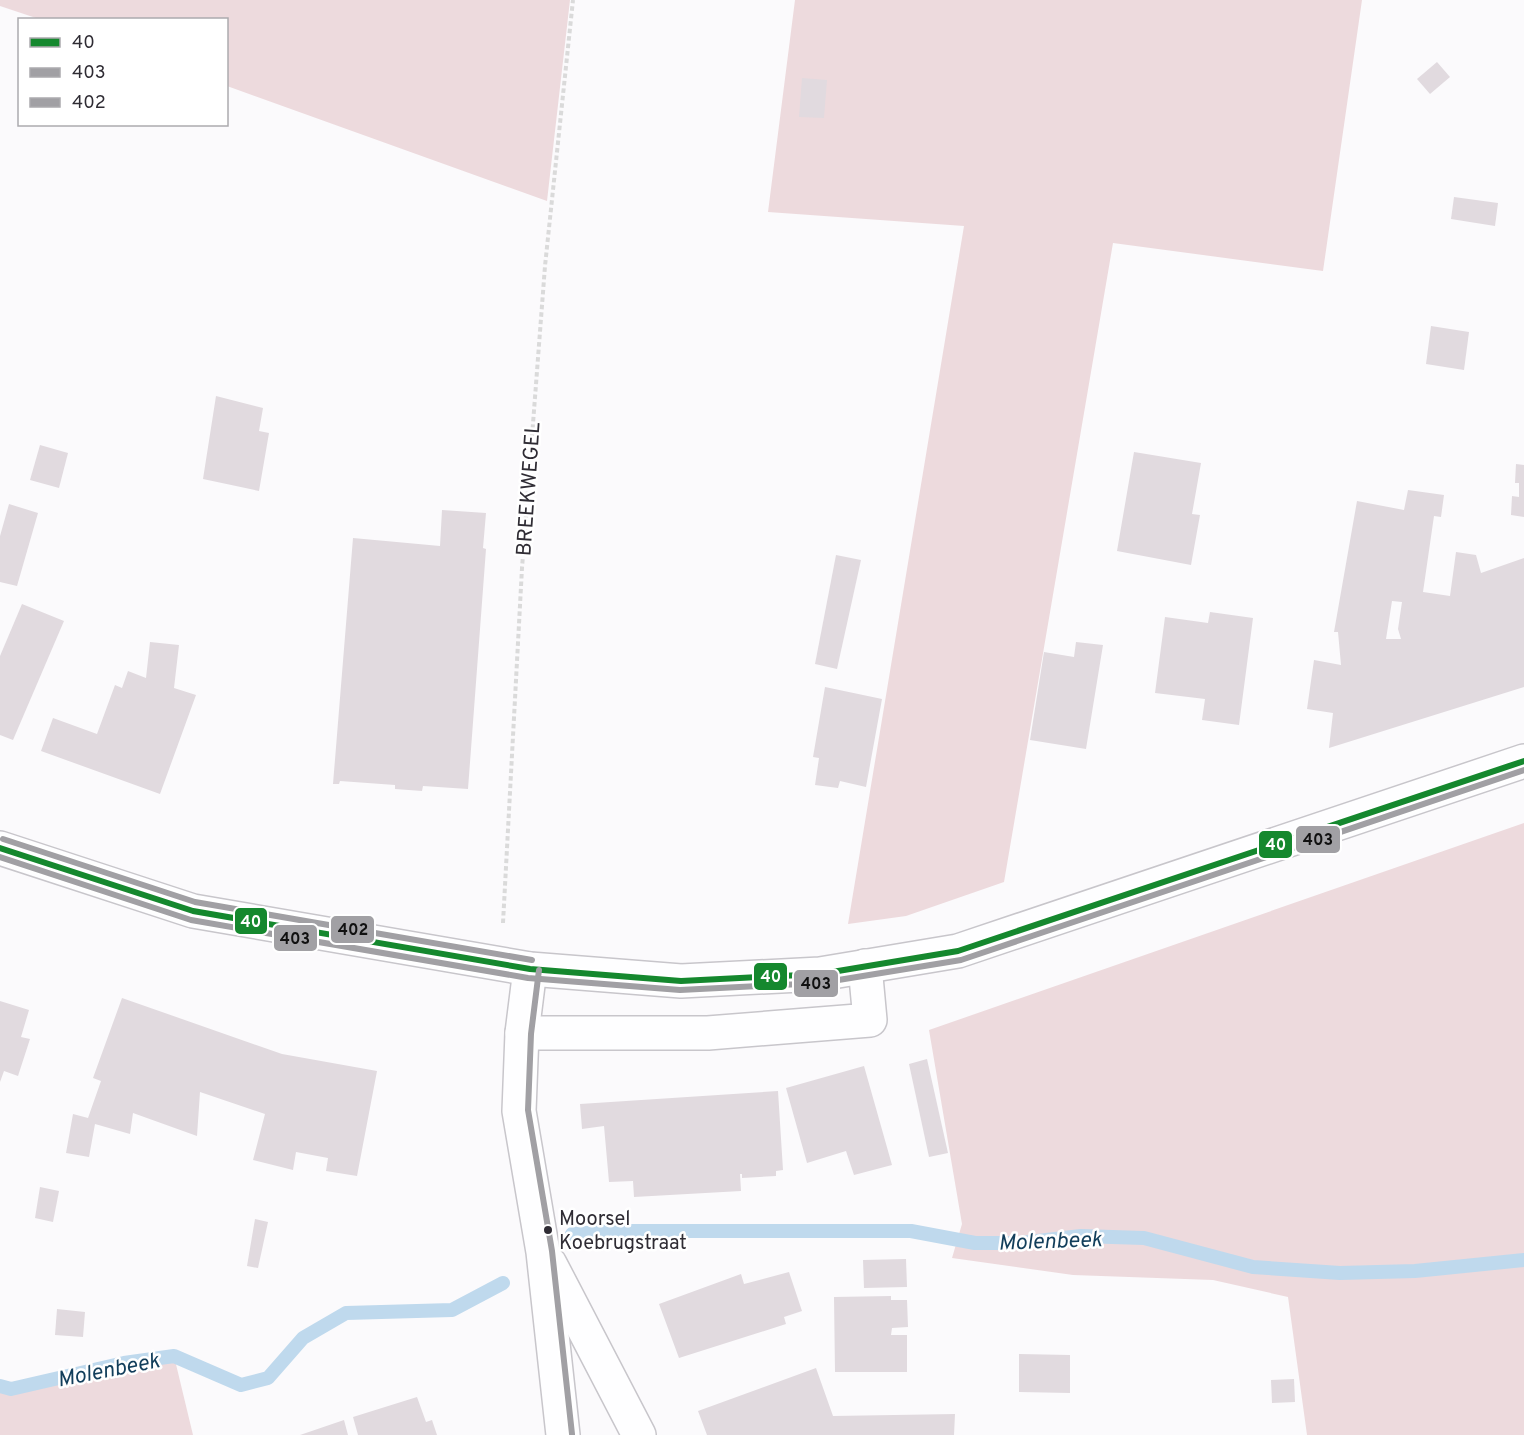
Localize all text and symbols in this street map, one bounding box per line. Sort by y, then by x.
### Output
legend [18,18,228,126]
text: 40 [72,32,95,55]
text: 403 [72,62,106,85]
text: 402 [72,92,106,115]
street label: BREEKWEGEL [511,421,548,557]
line badge: 403 [1295,825,1341,854]
line badge: 40 [1258,830,1293,859]
text: 403 [1303,831,1333,851]
text: 40 [1266,836,1286,856]
line badge: 40 [234,907,268,935]
text: 40 [241,913,261,933]
line badge: 402 [330,915,375,944]
text: 402 [338,921,368,941]
line badge: 403 [273,924,318,952]
text: 403 [280,930,310,950]
line badge: 40 [753,962,788,991]
text: 40 [761,968,781,988]
line badge: 403 [793,969,839,998]
text: 403 [801,975,831,995]
place label: Moorsel Koebrugstraat [559,1207,687,1257]
marker: Moorsel Koebrugstraat [542,1224,554,1236]
water label: Molenbeek [998,1227,1103,1258]
water label: Molenbeek [55,1348,163,1395]

